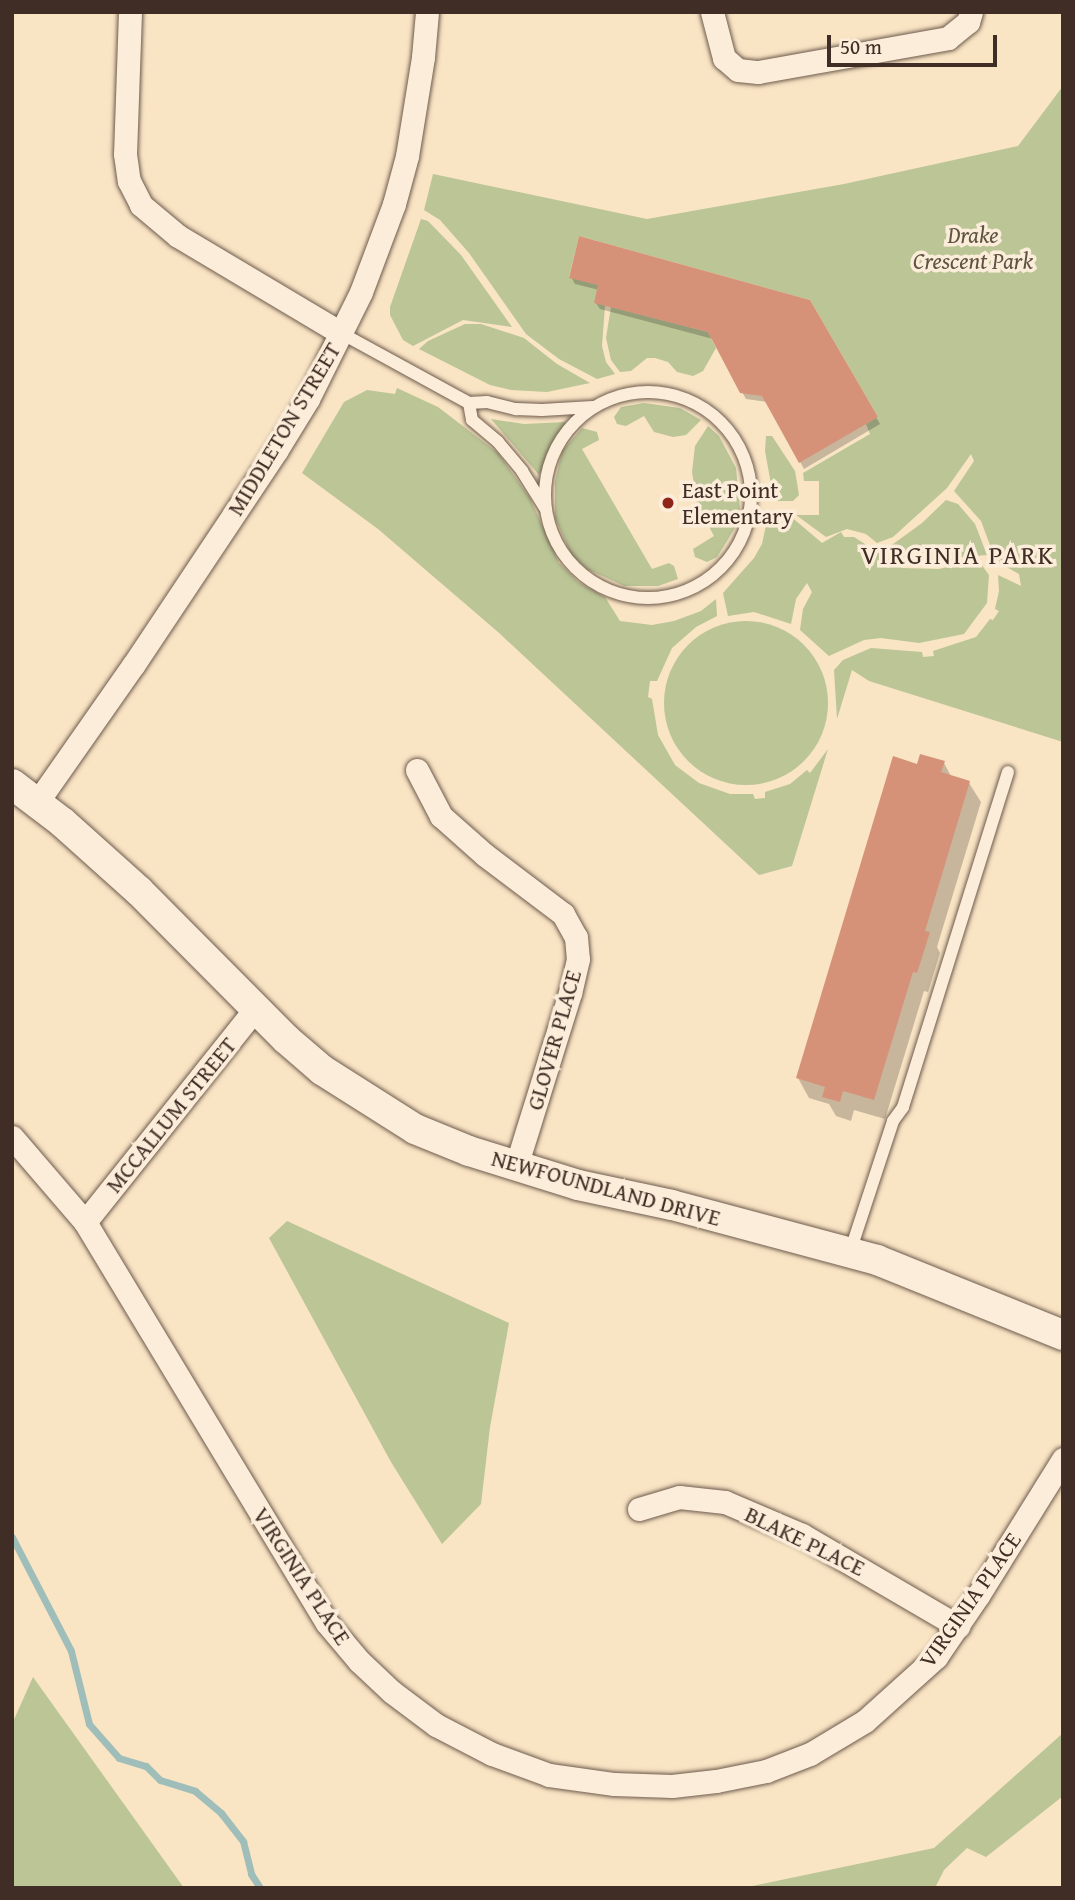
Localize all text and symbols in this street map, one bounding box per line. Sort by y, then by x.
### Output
scale bar [830,21,1000,65]
text: 50 m [840,31,882,62]
park label: Drake Crescent Park [913,221,1033,275]
street label: MIDDLETON STREET [221,337,347,521]
place label: East Point Elementary [682,476,793,530]
marker: East Point Elementary [660,495,676,511]
district label: VIRGINIA PARK [862,539,1054,571]
street label: GLOVER PLACE [521,967,587,1113]
street label: MCCALLUM STREET [100,1032,242,1198]
street label: NEWFOUNDLAND DRIVE [489,1144,723,1232]
street label: BLAKE PLACE [741,1500,869,1582]
street label: VIRGINIA PLACE [247,1502,357,1650]
street label: VIRGINIA PLACE [913,1527,1027,1673]

